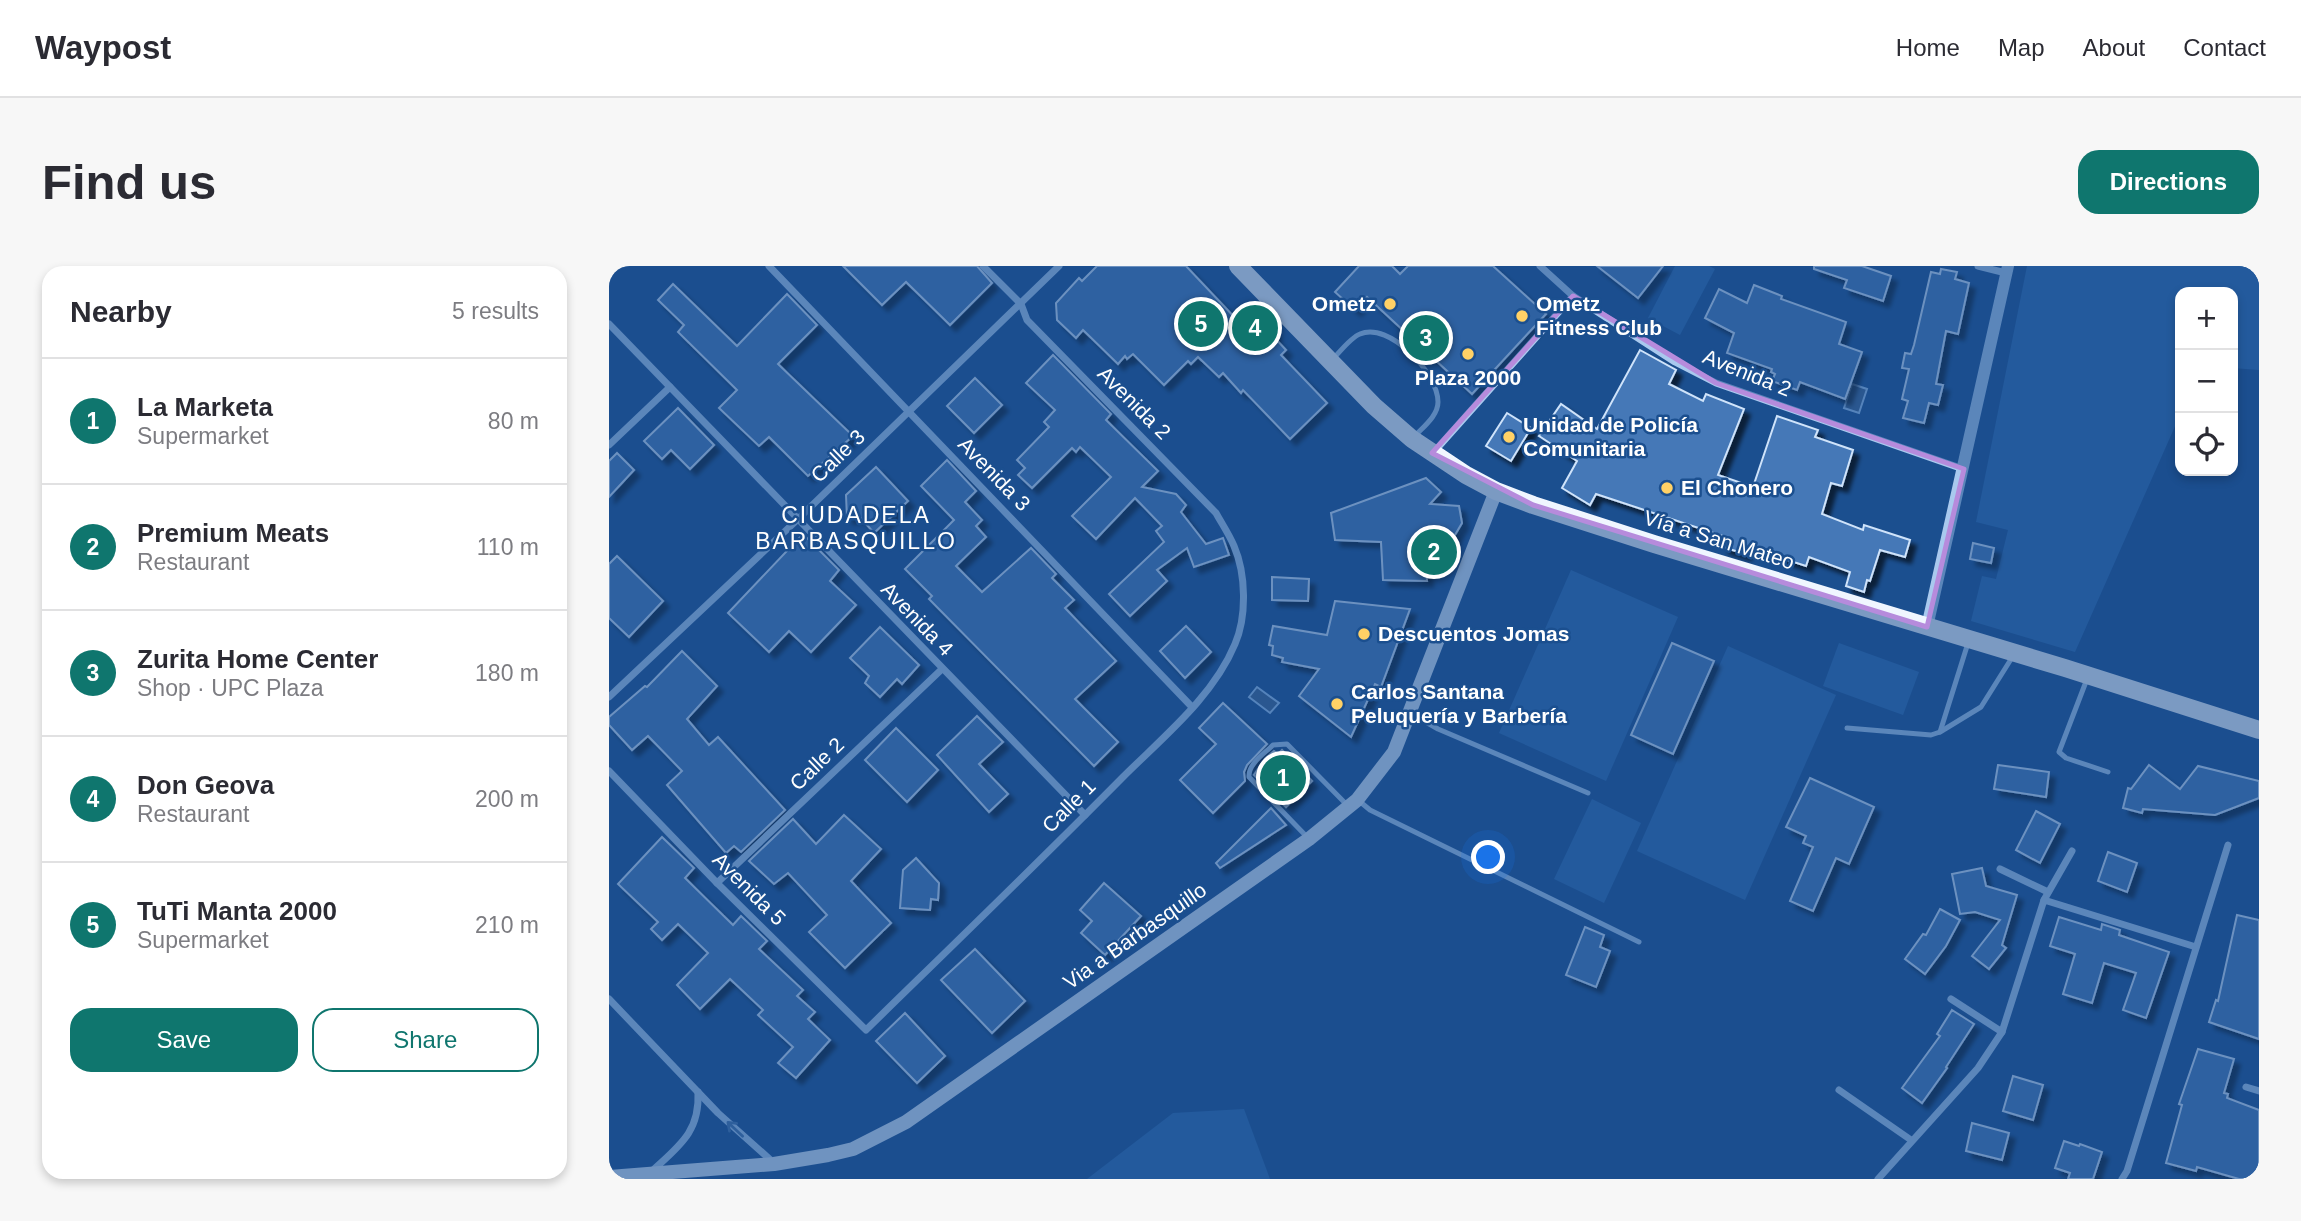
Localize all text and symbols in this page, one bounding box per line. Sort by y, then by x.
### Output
text: Waypost [35,29,171,66]
text: Home [1896,34,1960,61]
text: Map [1998,34,2045,61]
text: About [2083,34,2145,61]
text: Contact [2183,34,2266,61]
button: Directions [2078,150,2259,214]
text: Find us [42,155,216,209]
map controls [2175,287,2238,476]
button: + [2175,287,2238,350]
place label: Ometz [1312,292,1376,315]
place label: Ometz Fitness Club [1536,292,1662,339]
text: Nearby [70,295,172,328]
marker: Ometz [1382,296,1398,312]
text: 5 results [452,298,539,324]
pin: 5 [1178,298,1224,350]
pin: 4 [1232,302,1278,354]
marker: Ometz Fitness Club [1514,308,1530,324]
pin: 3 [1403,312,1449,364]
street label: Avenida 2 [1700,344,1795,401]
marker: Plaza 2000 [1460,346,1476,362]
button: − [2175,350,2238,413]
street label: Avenida 2 [1093,362,1175,444]
place label: Plaza 2000 [1415,366,1521,389]
text: La Marketa [137,392,273,422]
text: 1 [87,408,99,434]
text: 80 m [488,408,539,434]
place label: Unidad de Policía Comunitaria [1523,413,1698,460]
button: locate [2175,413,2238,476]
text: Supermarket [137,423,269,449]
street label: Calle 3 [806,425,869,487]
marker: Unidad de Policía Comunitaria [1501,429,1517,445]
street label: Avenida 3 [954,432,1035,515]
place label: El Chonero [1681,476,1793,499]
marker: El Chonero [1659,480,1675,496]
district label: CIUDADELA BARBASQUILLO [755,502,957,554]
street label: Vía a San Mateo [1641,506,1797,573]
text: Premium Meats [137,518,329,548]
pin: 2 [1411,526,1457,578]
text: 2 [87,534,99,560]
text: 110 m [477,534,539,560]
text: Restaurant [137,549,250,575]
street label: Avenida 4 [877,577,958,660]
place label: Descuentos Jomas [1378,622,1569,645]
marker: Descuentos Jomas [1356,626,1372,642]
text: Zurita Home Center [137,644,378,674]
text: 3 [87,660,99,686]
text: 180 m [475,660,539,686]
text: Shop · UPC Plaza [137,675,324,701]
place label: Carlos Santana Peluquería y Barbería [1351,680,1567,727]
marker: Carlos Santana Peluquería y Barbería [1329,696,1345,712]
street label: Calle 2 [785,733,848,795]
pin: 1 [1260,752,1306,804]
text: Don Geova [137,770,274,800]
street label: Calle 1 [1037,774,1100,837]
text: 4 [87,786,99,812]
text: 200 m [475,786,539,812]
text: Restaurant [137,801,250,827]
your location [1471,840,1505,874]
street label: Avenida 5 [708,848,790,930]
street label: Via a Barbasquillo [1059,878,1210,993]
text: TuTi Manta 2000 [137,896,337,926]
text: 5 [87,912,99,938]
text: 210 m [475,912,539,938]
text: Supermarket [137,927,269,953]
button: Save [70,1008,298,1072]
button: Share [312,1008,539,1072]
one-way arrow [726,1120,743,1137]

